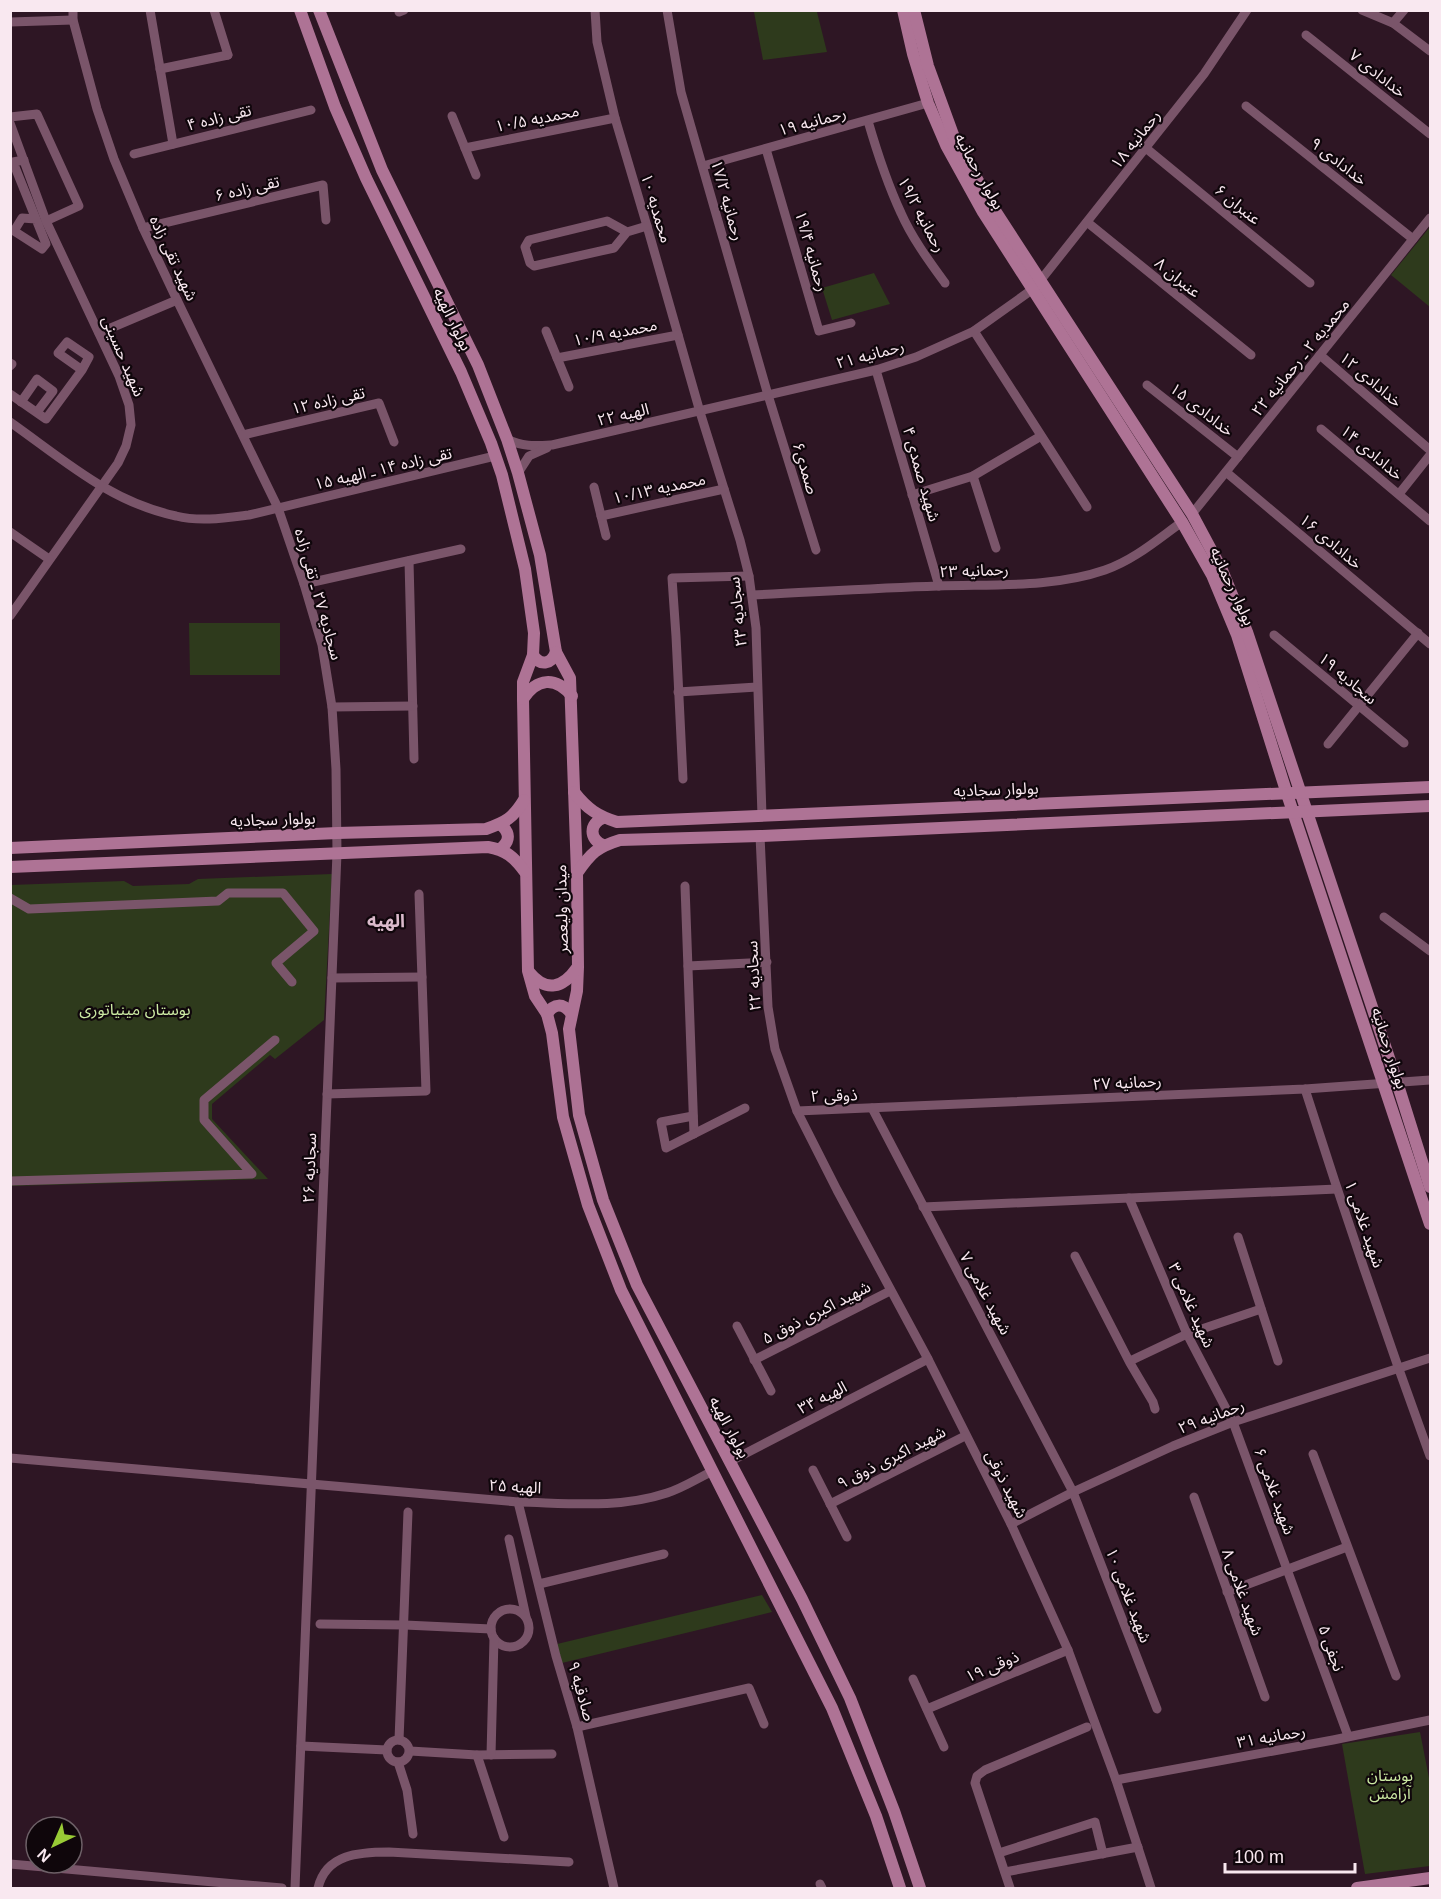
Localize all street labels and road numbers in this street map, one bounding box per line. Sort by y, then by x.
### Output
street label: خدادادی ۷ [1346,46,1409,101]
street label: تقی زاده ۴ [185,101,254,135]
street label: محمدیه ۱۰/۵ [494,102,581,135]
street label: رحمانیه ۱۹ [776,104,848,140]
street label: رحمانیه ۱۸ [1107,107,1164,172]
street label: بولوار رحمانیه [951,130,1007,213]
street label: خدادادی ۹ [1307,134,1370,189]
street label: رحمانیه ۱۷/۲ [707,158,747,243]
street label: محمدیه ۱۰ [638,171,675,245]
street label: تقی زاده ۶ [213,173,282,205]
street label: رحمانیه ۱۹/۲ [894,174,949,255]
street label: عنبران ۶ [1211,181,1264,229]
street label: رحمانیه ۱۹/۴ [791,209,831,294]
street label: شهید تقی زاده [146,213,201,304]
street label: عنبران ۸ [1151,254,1204,302]
street label: بولوار الهیه [429,285,475,354]
street label: محمدیه ۲ ـ رحمانیه ۲۲ [1248,296,1353,420]
street label: شهید حسینی [98,313,148,399]
street label: محمدیه ۱۰/۹ [572,316,659,349]
street label: رحمانیه ۲۱ [834,337,906,373]
street label: خدادادی ۱۲ [1336,349,1405,411]
street label: خدادادی ۱۵ [1166,379,1237,440]
street label: تقی زاده ۱۲ [290,384,367,418]
street label: الهیه ۲۲ [596,400,651,430]
street label: خدادادی ۱۴ [1337,422,1406,484]
street label: شهید صمدی ۴ [899,425,943,524]
street label: صمدی۶ [789,440,821,497]
street label: تقی زاده ۱۴ ـ الهیه ۱۵ [313,444,454,494]
street label: محمدیه ۱۰/۱۳ [611,470,707,507]
street label: خدادادی ۱۶ [1296,511,1365,573]
street label: سجادیه ۲۷ ـ تقی زاده [291,526,345,662]
street label: بولوار رحمانیه [1206,544,1258,628]
street label: رحمانیه ۲۳ [939,561,1009,581]
street label: سجادیه ۲۳ [725,576,750,648]
street label: سجادیه ۱۹ [1315,649,1380,708]
street label: بولوار سجادیه [953,780,1039,800]
street label: بولوار سجادیه [230,810,316,830]
street label: میدان ولیعصر [552,864,572,955]
street label: سجادیه ۲۲ [743,940,764,1012]
street label: بولوار رحمانیه [1367,1005,1411,1091]
street label: رحمانیه ۲۷ [1092,1072,1162,1094]
street label: ذوقی ۲ [810,1086,858,1106]
street label: سجادیه ۲۶ [300,1133,319,1203]
street label: شهید غلامی ۱ [1341,1178,1387,1270]
street label: شهید غلامی ۷ [956,1249,1014,1338]
street label: شهید غلامی ۳ [1164,1260,1218,1351]
street label: شهید اکبری ذوق ۵ [759,1278,874,1348]
street label: الهیه ۳۴ [795,1378,850,1418]
street label: بولوار الهیه [705,1393,753,1462]
street label: رحمانیه ۲۹ [1176,1396,1247,1438]
street label: شهید اکبری ذوق ۹ [834,1423,949,1493]
street label: شهید غلامی ۶ [1250,1446,1298,1537]
street label: شهید ذوقی [981,1448,1031,1521]
street label: الهیه ۲۵ [488,1477,542,1497]
street label: شهید غلامی ۱۰ [1102,1545,1154,1645]
street label: شهید غلامی ۸ [1218,1547,1266,1638]
street label: نجفی ۵ [1314,1623,1348,1674]
street label: ذوقی ۱۹ [963,1648,1022,1686]
street label: صادقیه ۹ [565,1659,598,1723]
street label: رحمانیه ۳۱ [1235,1722,1307,1752]

